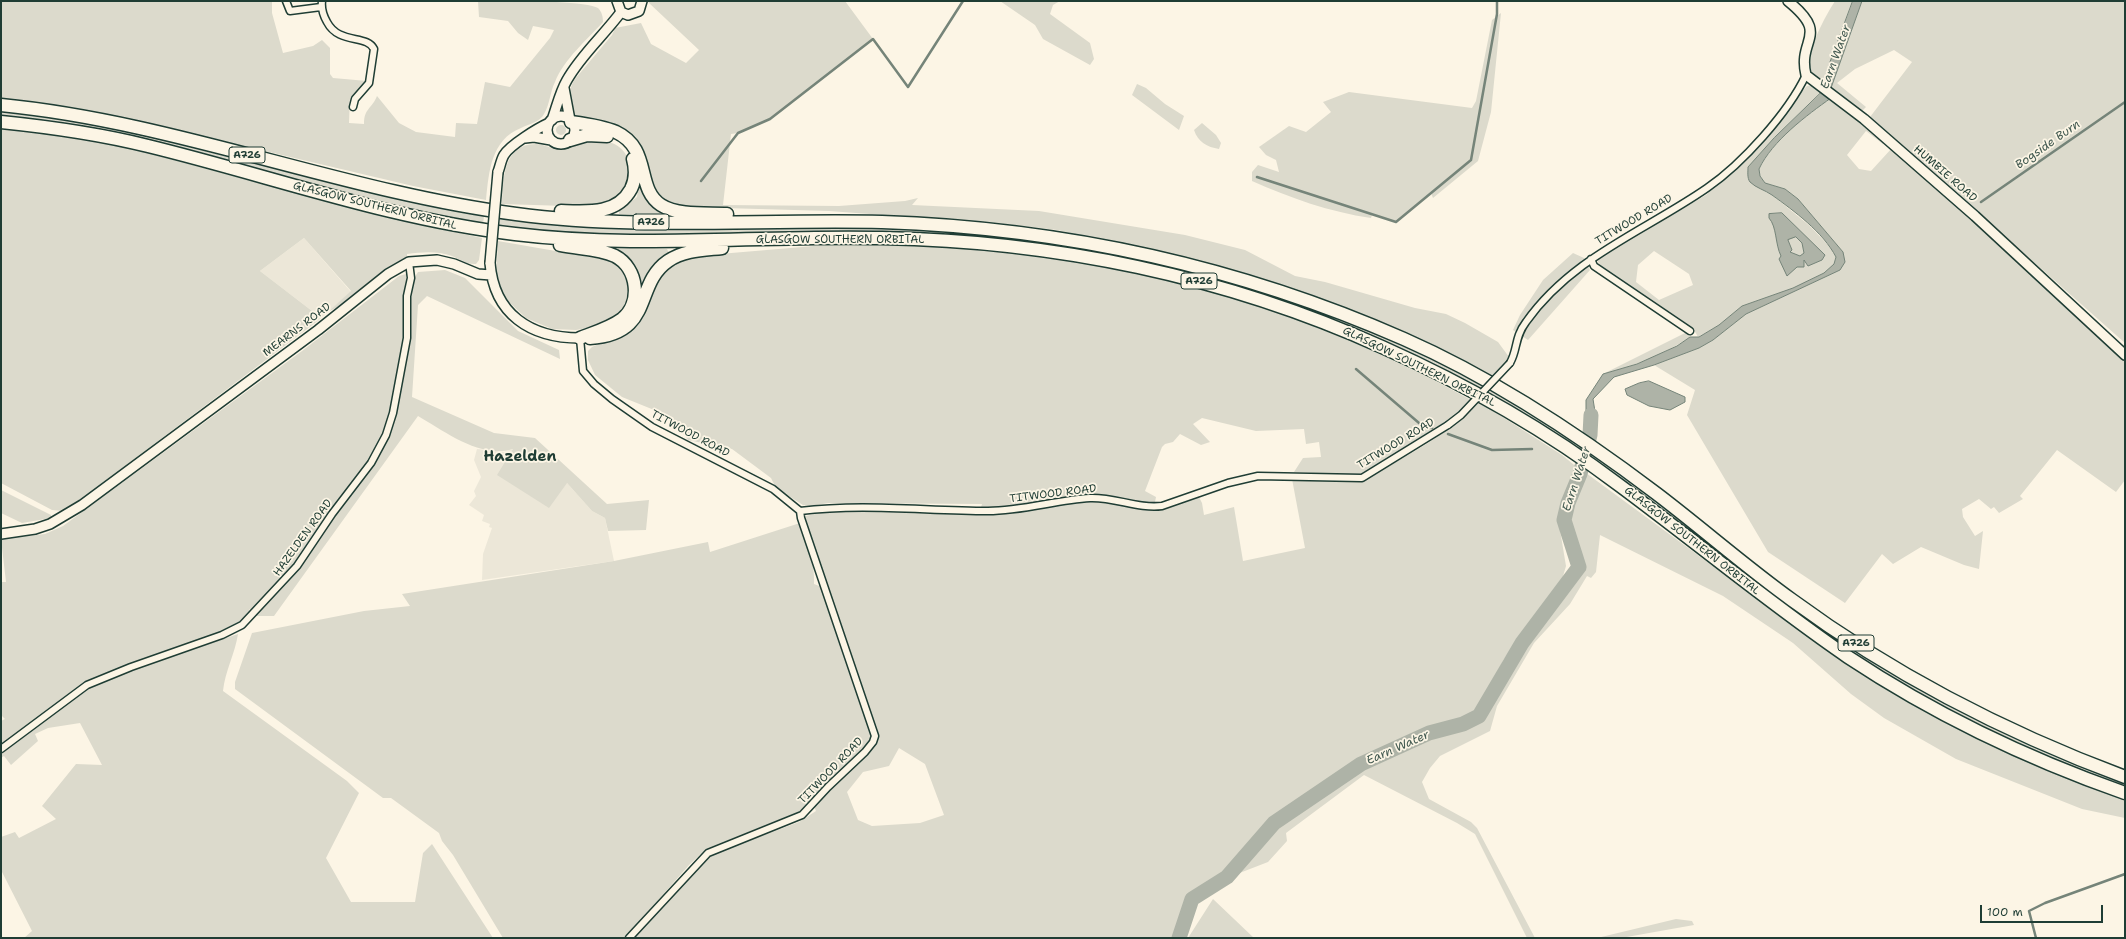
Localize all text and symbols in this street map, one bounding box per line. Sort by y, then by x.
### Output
water label: Earn Water [1818,23,1854,91]
water label: Bogside Burn [2013,117,2083,173]
street label: HUMBIE ROAD [1911,143,1979,205]
road number: A726 [229,147,265,163]
street label: GLASGOW SOUTHERN ORBITAL [292,179,458,233]
street label: TITWOOD ROAD [1593,192,1675,248]
road number: A726 [633,214,669,230]
street label: GLASGOW SOUTHERN ORBITAL [756,233,924,247]
road number: A726 [1181,273,1217,289]
street label: MEARNS ROAD [261,300,333,360]
street label: GLASGOW SOUTHERN ORBITAL [1340,324,1498,410]
street label: TITWOOD ROAD [648,408,732,460]
street label: TITWOOD ROAD [1355,416,1437,472]
water label: Earn Water [1560,445,1594,513]
district label: Hazelden [484,448,556,466]
street label: TITWOOD ROAD [1009,482,1097,506]
street label: GLASGOW SOUTHERN ORBITAL [1622,484,1762,598]
street label: HAZELDEN ROAD [271,497,335,579]
road number: A726 [1838,635,1874,651]
water label: Earn Water [1364,728,1432,768]
street label: TITWOOD ROAD [796,735,866,807]
scale bar [1982,897,2105,923]
text: 100 m [1987,904,2023,920]

